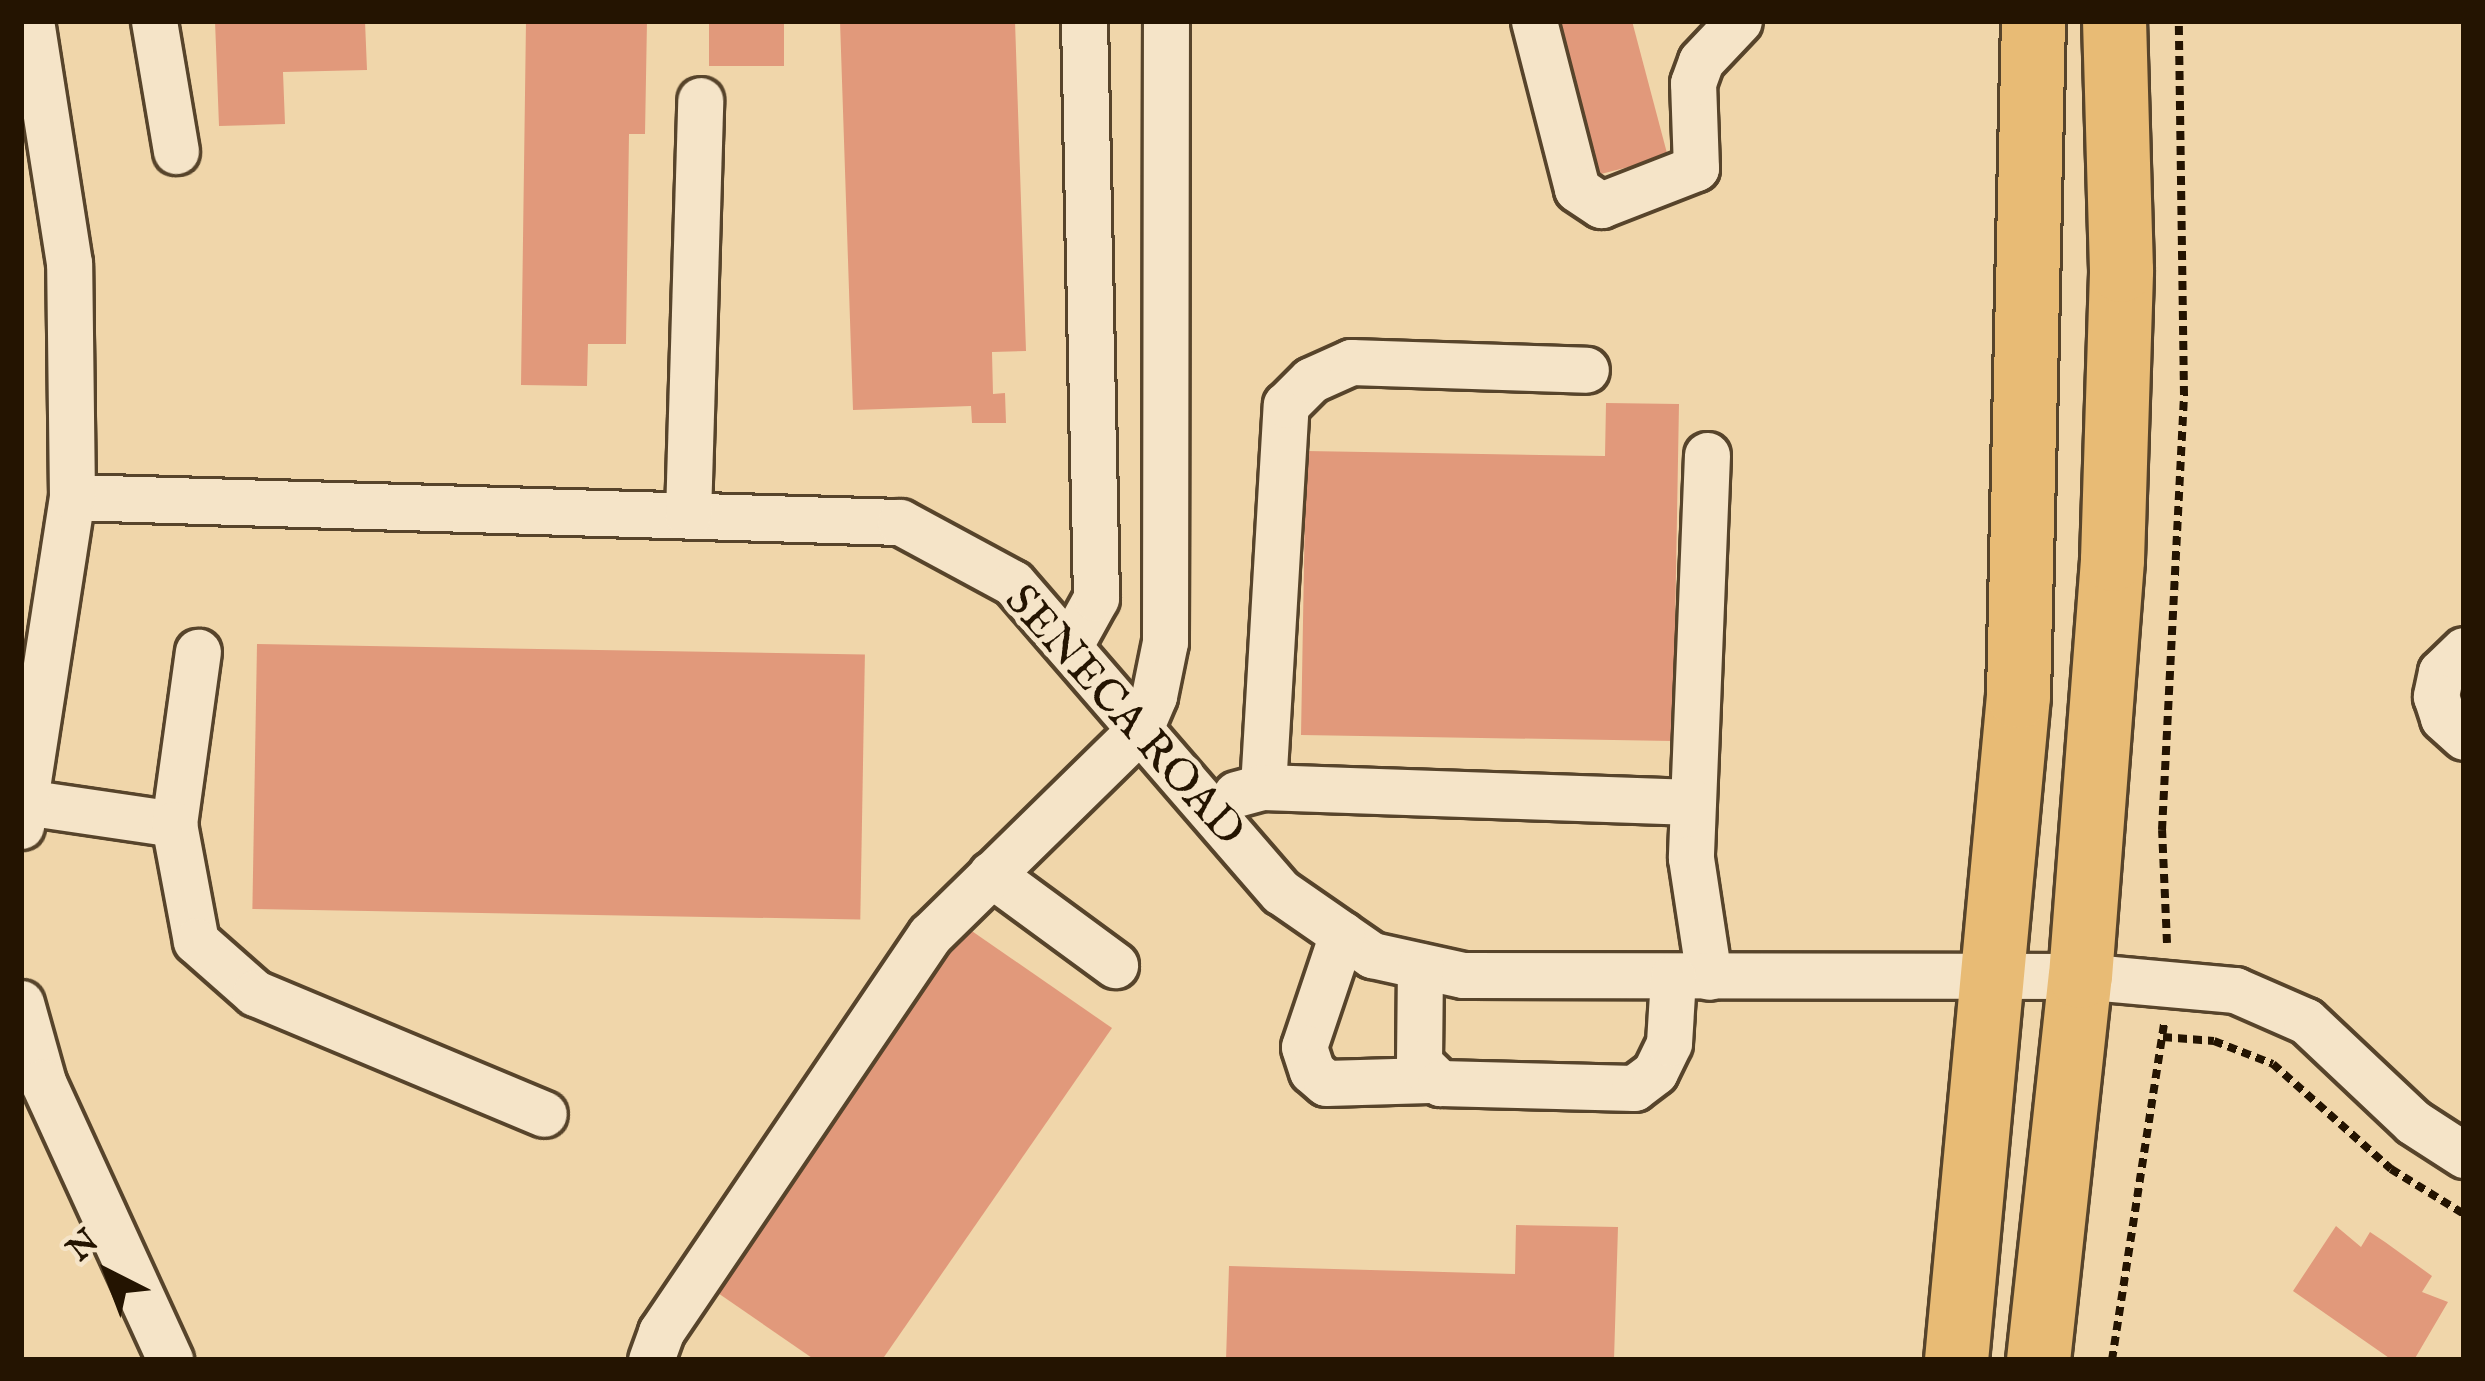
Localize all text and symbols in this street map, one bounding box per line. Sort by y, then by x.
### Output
street label: SENECA ROAD [993,574,1255,858]
north arrow [48,1213,168,1333]
text: N [59,1221,109,1271]

